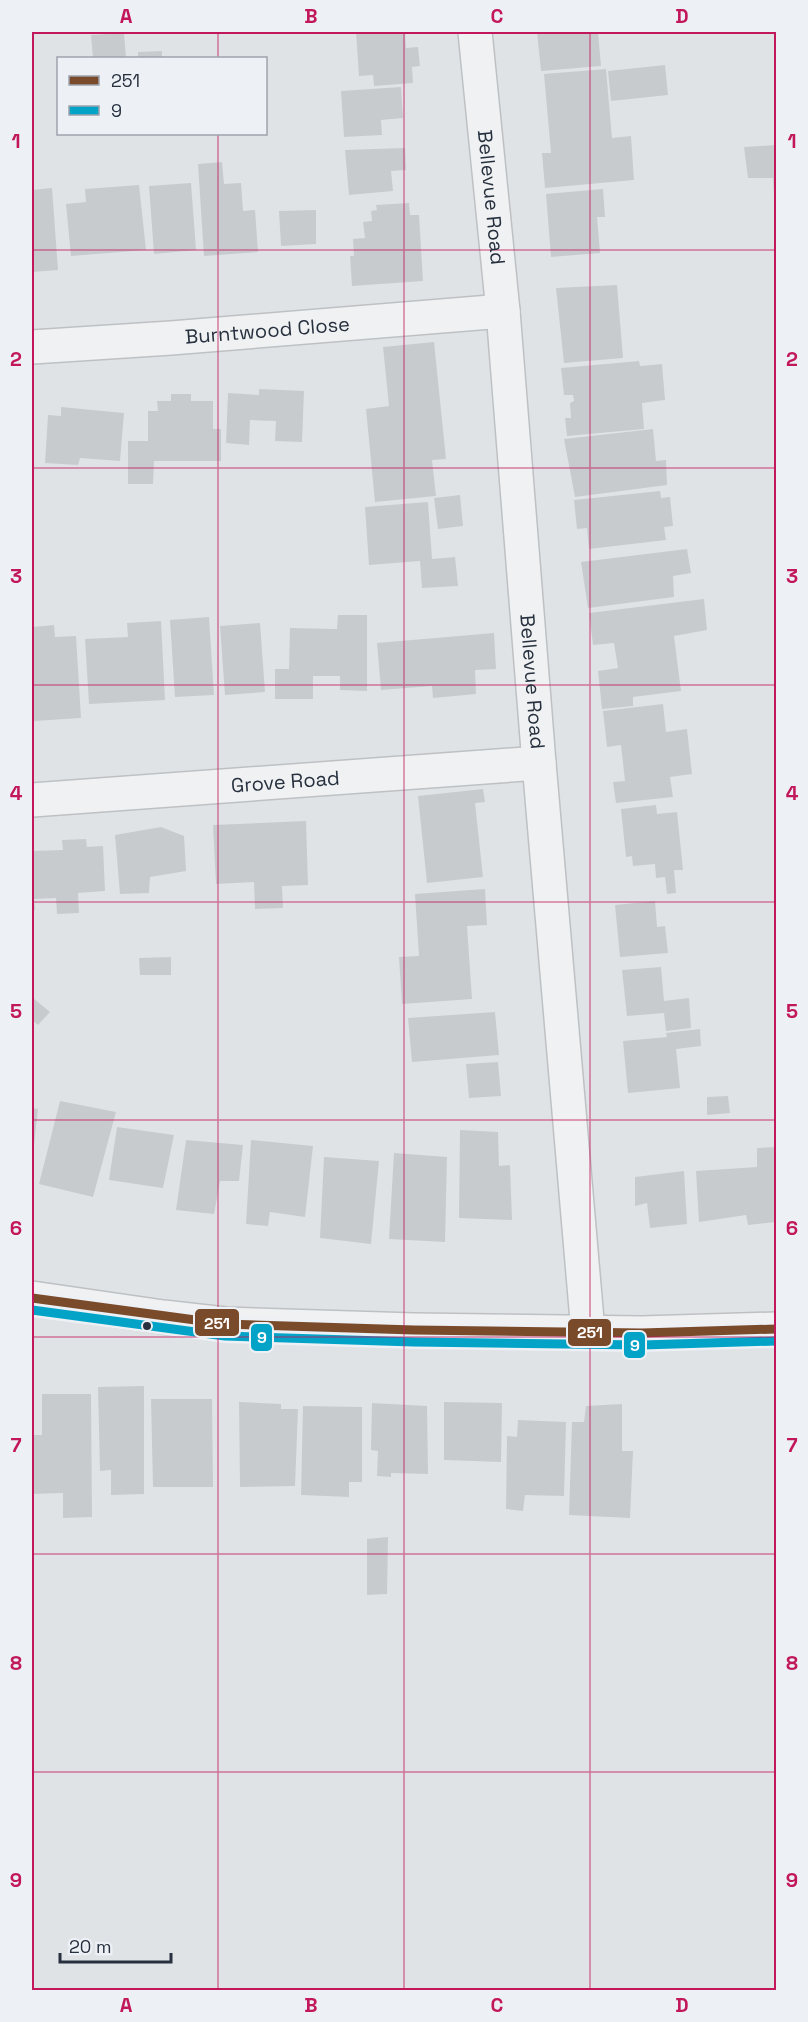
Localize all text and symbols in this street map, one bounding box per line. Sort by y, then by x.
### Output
text: A [120,3,133,29]
text: B [304,3,318,29]
text: C [491,3,504,29]
text: D [675,3,689,29]
legend [57,57,267,135]
text: 251 [111,69,140,92]
text: 9 [111,99,122,122]
text: 1 [11,128,21,154]
street label: Bellevue Road [472,128,511,266]
text: 1 [787,128,797,154]
street label: Burntwood Close [184,311,351,350]
text: 2 [10,346,22,372]
text: 2 [786,346,798,372]
text: 3 [10,563,22,589]
text: 3 [786,563,798,589]
street label: Bellevue Road [514,613,551,750]
street label: Grove Road [230,765,341,798]
text: 4 [10,780,23,806]
text: 4 [786,780,799,806]
text: 5 [10,998,22,1024]
text: 5 [786,998,798,1024]
text: 6 [10,1215,22,1241]
text: 6 [786,1215,798,1241]
line badge: 251 [194,1308,240,1337]
text: 251 [204,1313,230,1334]
line badge: 251 [567,1318,612,1347]
unlabelled marker [141,1320,153,1332]
text: 251 [577,1322,603,1343]
line badge: 9 [250,1323,273,1352]
text: 9 [257,1327,267,1348]
line badge: 9 [623,1331,646,1359]
text: 9 [630,1335,640,1356]
text: 7 [10,1432,22,1458]
text: 7 [786,1432,798,1458]
text: 8 [10,1650,22,1676]
text: 8 [786,1650,798,1676]
text: 9 [10,1867,22,1893]
text: 9 [786,1867,798,1893]
scale bar [60,1926,171,1964]
text: 20 m [69,1935,112,1958]
text: A [120,1992,133,2018]
text: B [304,1992,318,2018]
text: C [491,1992,504,2018]
text: D [675,1992,689,2018]

